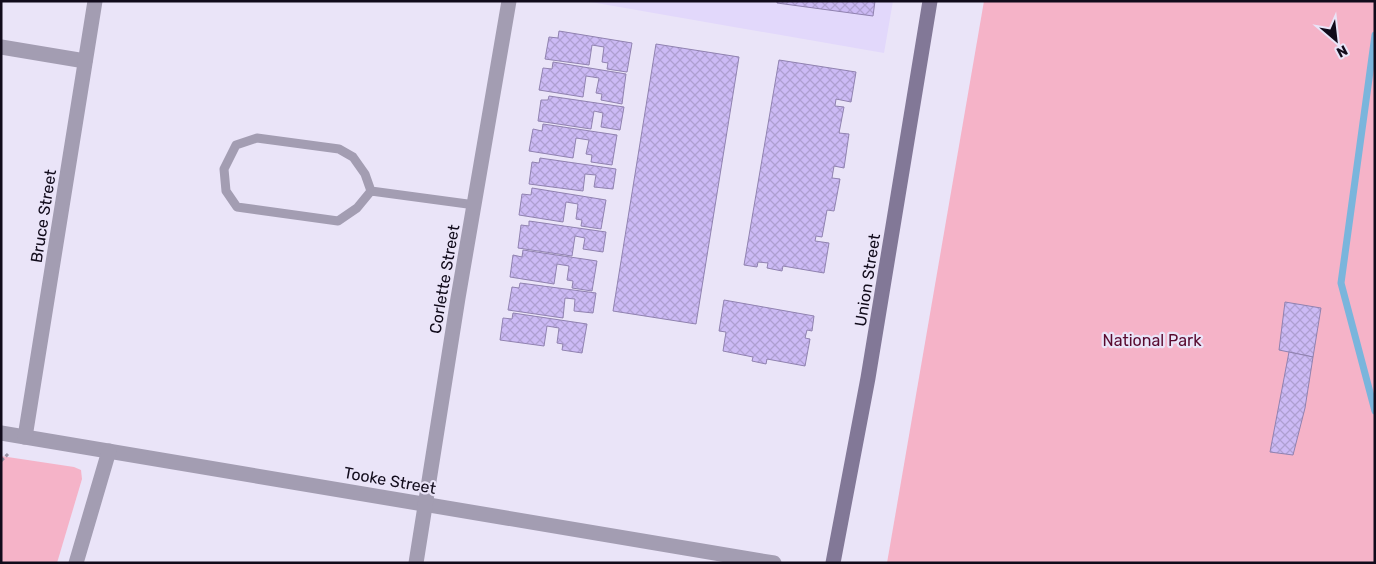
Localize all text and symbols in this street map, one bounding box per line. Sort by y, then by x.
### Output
north arrow [1311,15,1361,65]
text: N [1333,41,1350,61]
street label: Bruce Street [27,168,60,264]
street label: Corlette Street [426,223,463,335]
street label: Union Street [851,232,884,328]
park label: National Park [1103,331,1202,350]
street label: Tooke Street [342,463,437,498]

